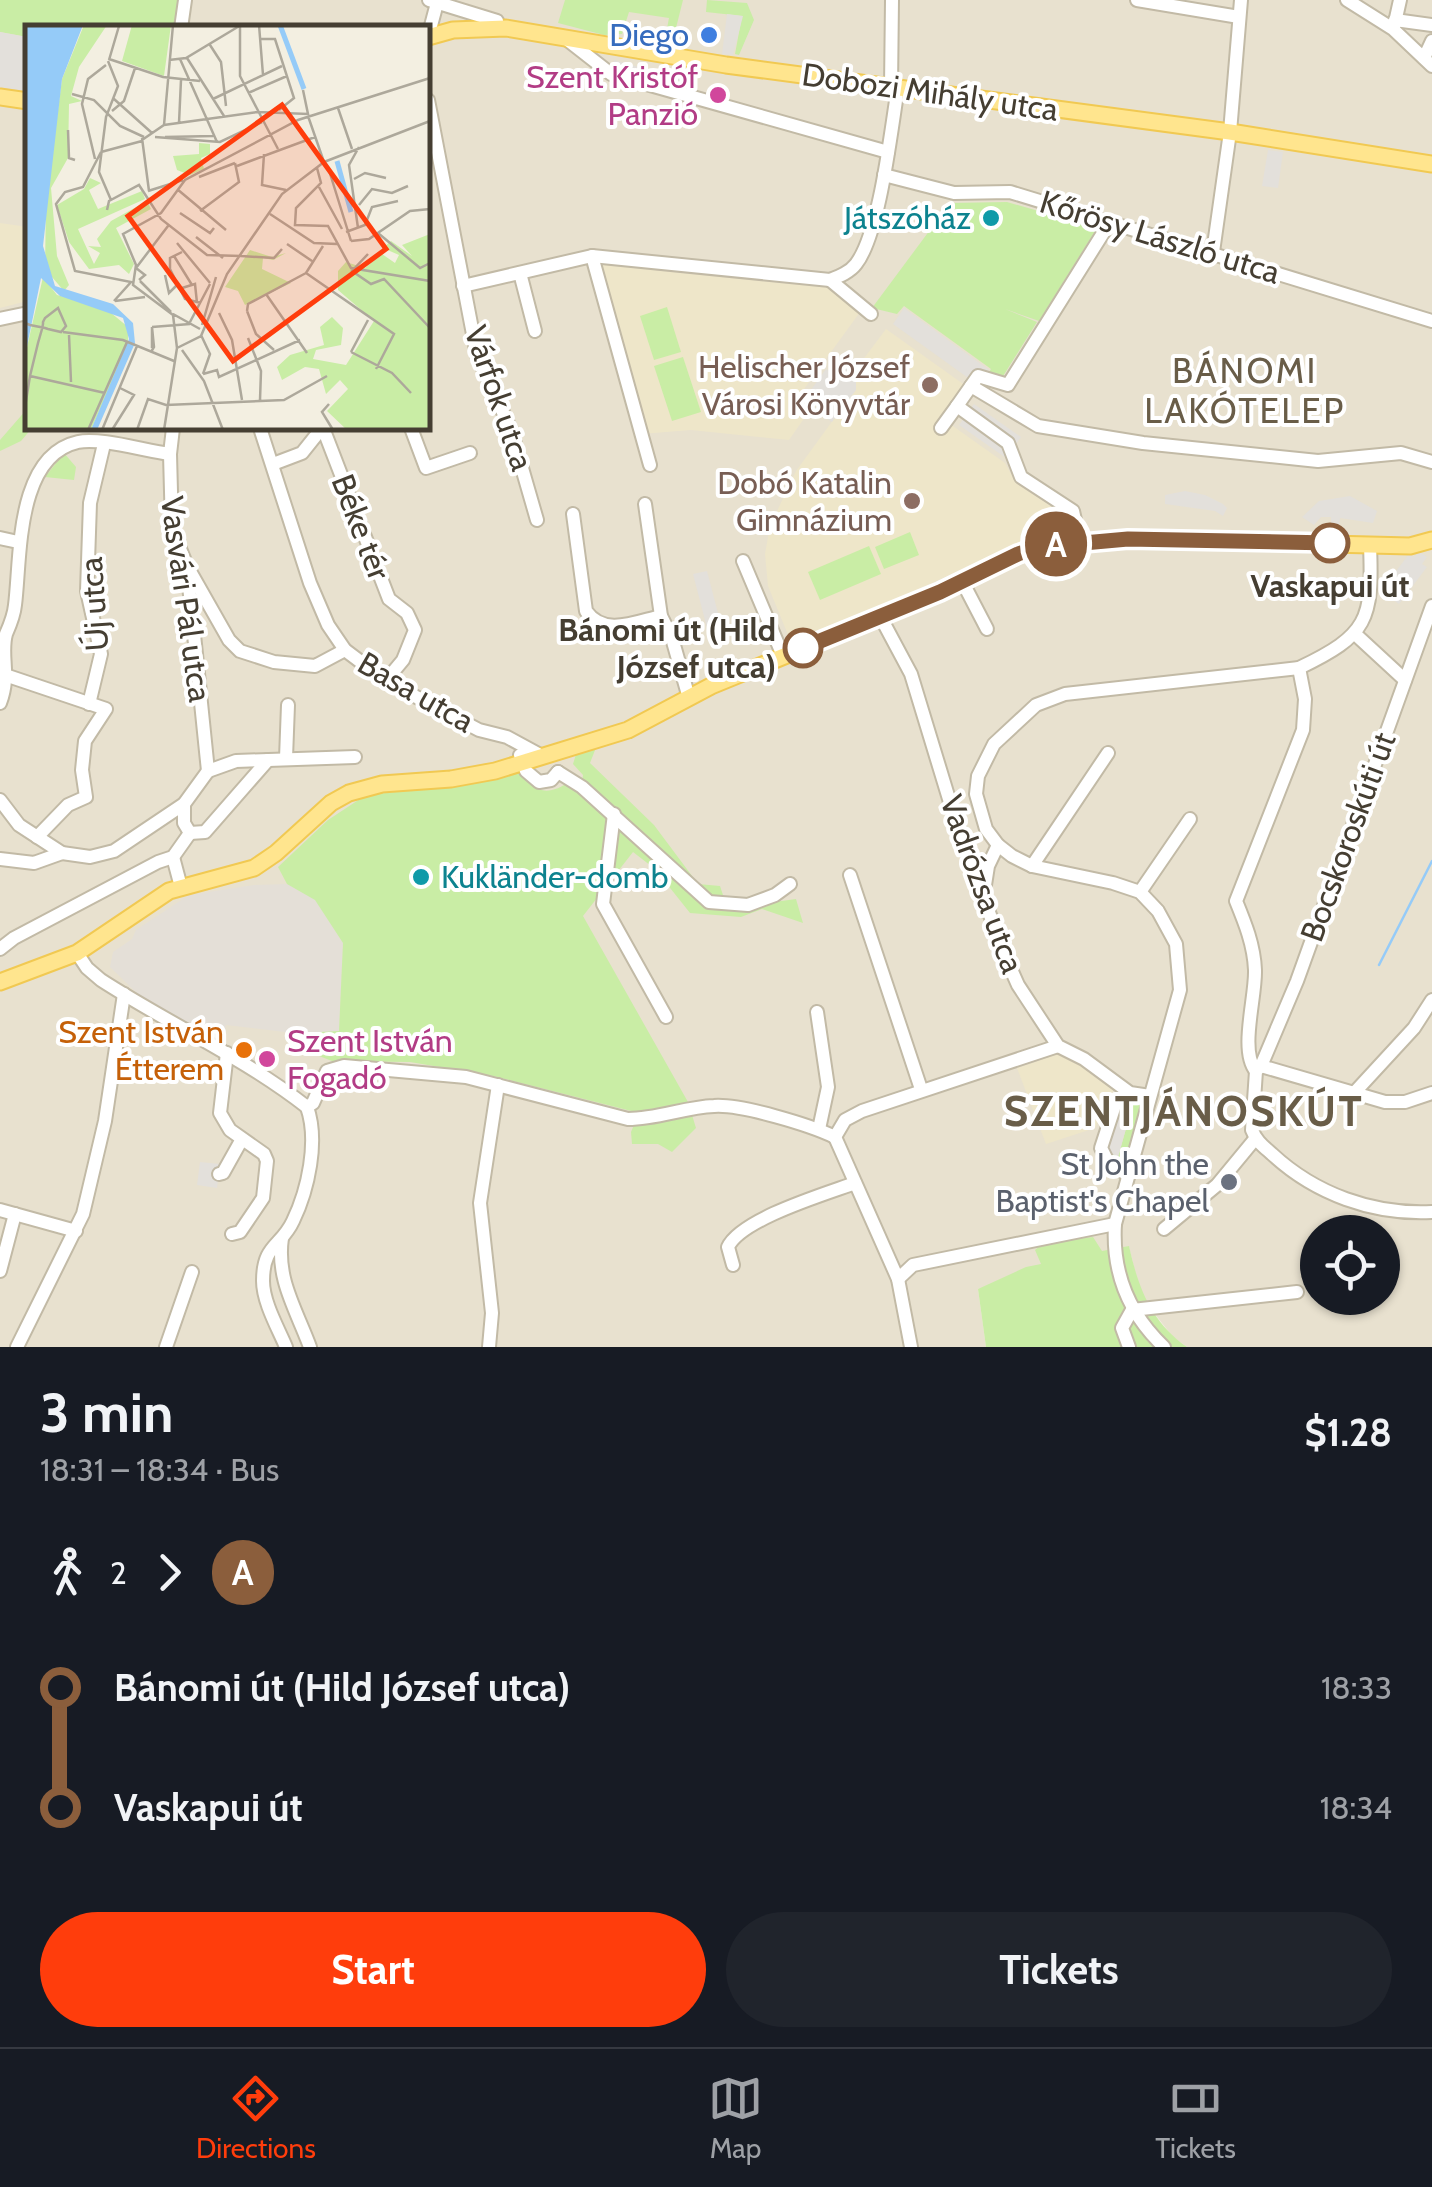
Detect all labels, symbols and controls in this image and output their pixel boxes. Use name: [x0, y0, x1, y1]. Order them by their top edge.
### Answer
place label: Diego: [609, 15, 689, 54]
marker: Diego: [698, 24, 720, 46]
inset map: [25, 25, 430, 430]
street label: Dobozi Mihály utca: [800, 54, 1061, 129]
place label: Szent Kristóf Panzió: [526, 57, 698, 133]
marker: Szent Kristóf Panzió: [707, 84, 729, 106]
street label: Kőrösy László utca: [1035, 181, 1285, 292]
place label: Játszóház: [843, 198, 971, 237]
marker: Játszóház: [980, 207, 1002, 229]
street label: Várfok utca: [457, 320, 543, 476]
place label: Helischer József Városi Könyvtár: [698, 347, 911, 423]
district label: BÁNOMI LAKÓTELEP: [1144, 349, 1346, 432]
marker: Helischer József Városi Könyvtár: [919, 374, 941, 396]
place label: Dobó Katalin Gimnázium: [717, 463, 892, 539]
street label: Béke tér: [324, 469, 400, 586]
marker: Dobó Katalin Gimnázium: [901, 490, 923, 512]
street label: Vasvári Pál utca: [153, 494, 220, 705]
line badge: A: [1024, 512, 1088, 576]
text: A: [1045, 523, 1067, 566]
marker: Vaskapui út: [1311, 524, 1349, 562]
street label: Új utca: [71, 555, 116, 652]
place label: Vaskapui út: [1251, 566, 1409, 605]
place label: Bánomi út (Hild József utca): [558, 610, 776, 686]
marker: Bánomi út (Hild József utca): [784, 629, 822, 667]
street label: Basa utca: [351, 643, 482, 741]
street label: Bocskoroskúti út: [1292, 727, 1403, 947]
street label: Vadrózsa utca: [932, 790, 1033, 979]
place label: Kukländer-domb: [441, 857, 669, 896]
marker: Kukländer-domb: [410, 866, 432, 888]
place label: Szent István Étterem: [58, 1012, 224, 1088]
place label: Szent István Fogadó: [287, 1021, 453, 1097]
marker: Szent István Étterem: [233, 1039, 255, 1061]
marker: Szent István Fogadó: [256, 1048, 278, 1070]
district label: SZENTJÁNOSKÚT: [1004, 1085, 1364, 1137]
place label: St John the Baptist's Chapel: [996, 1144, 1209, 1220]
marker: St John the Baptist's Chapel: [1218, 1171, 1240, 1193]
map controls: [1300, 1215, 1400, 1315]
button: locate: [1300, 1215, 1400, 1315]
text: 3 min: [40, 1379, 173, 1446]
text: $1.28: [1304, 1409, 1392, 1456]
text: 18:31 – 18:34 · Bus: [40, 1450, 279, 1489]
icon: walk: [40, 1545, 95, 1600]
icon: forward: [142, 1545, 197, 1600]
text: A: [232, 1551, 254, 1594]
text: 2: [110, 1553, 127, 1592]
text: Bánomi út (Hild József utca): [114, 1664, 570, 1711]
text: 18:33: [1321, 1668, 1392, 1707]
text: Vaskapui út: [114, 1784, 303, 1831]
text: 18:34: [1320, 1788, 1392, 1827]
button: Start: [40, 1912, 706, 2027]
button: Tickets: [726, 1912, 1392, 2027]
tab: Directions: [196, 2071, 316, 2165]
tab: Map: [708, 2071, 763, 2165]
tab: Tickets: [1155, 2071, 1236, 2165]

